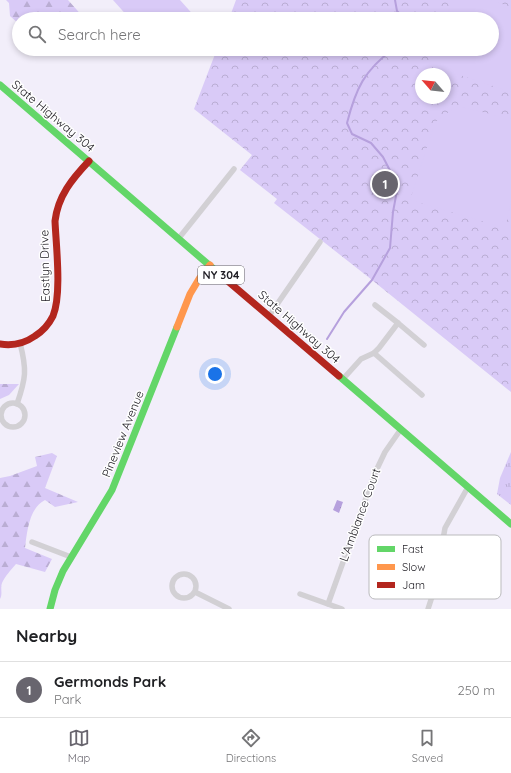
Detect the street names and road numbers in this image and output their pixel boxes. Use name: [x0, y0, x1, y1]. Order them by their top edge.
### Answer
street label: State Highway 304: [9, 76, 98, 155]
street label: Eastlyn Drive: [36, 230, 53, 302]
road number: NY 304: [198, 266, 244, 284]
street label: State Highway 304: [255, 287, 343, 366]
street label: Pineview Avenue: [98, 388, 147, 479]
street label: L'Ambiance Court: [336, 466, 383, 564]

